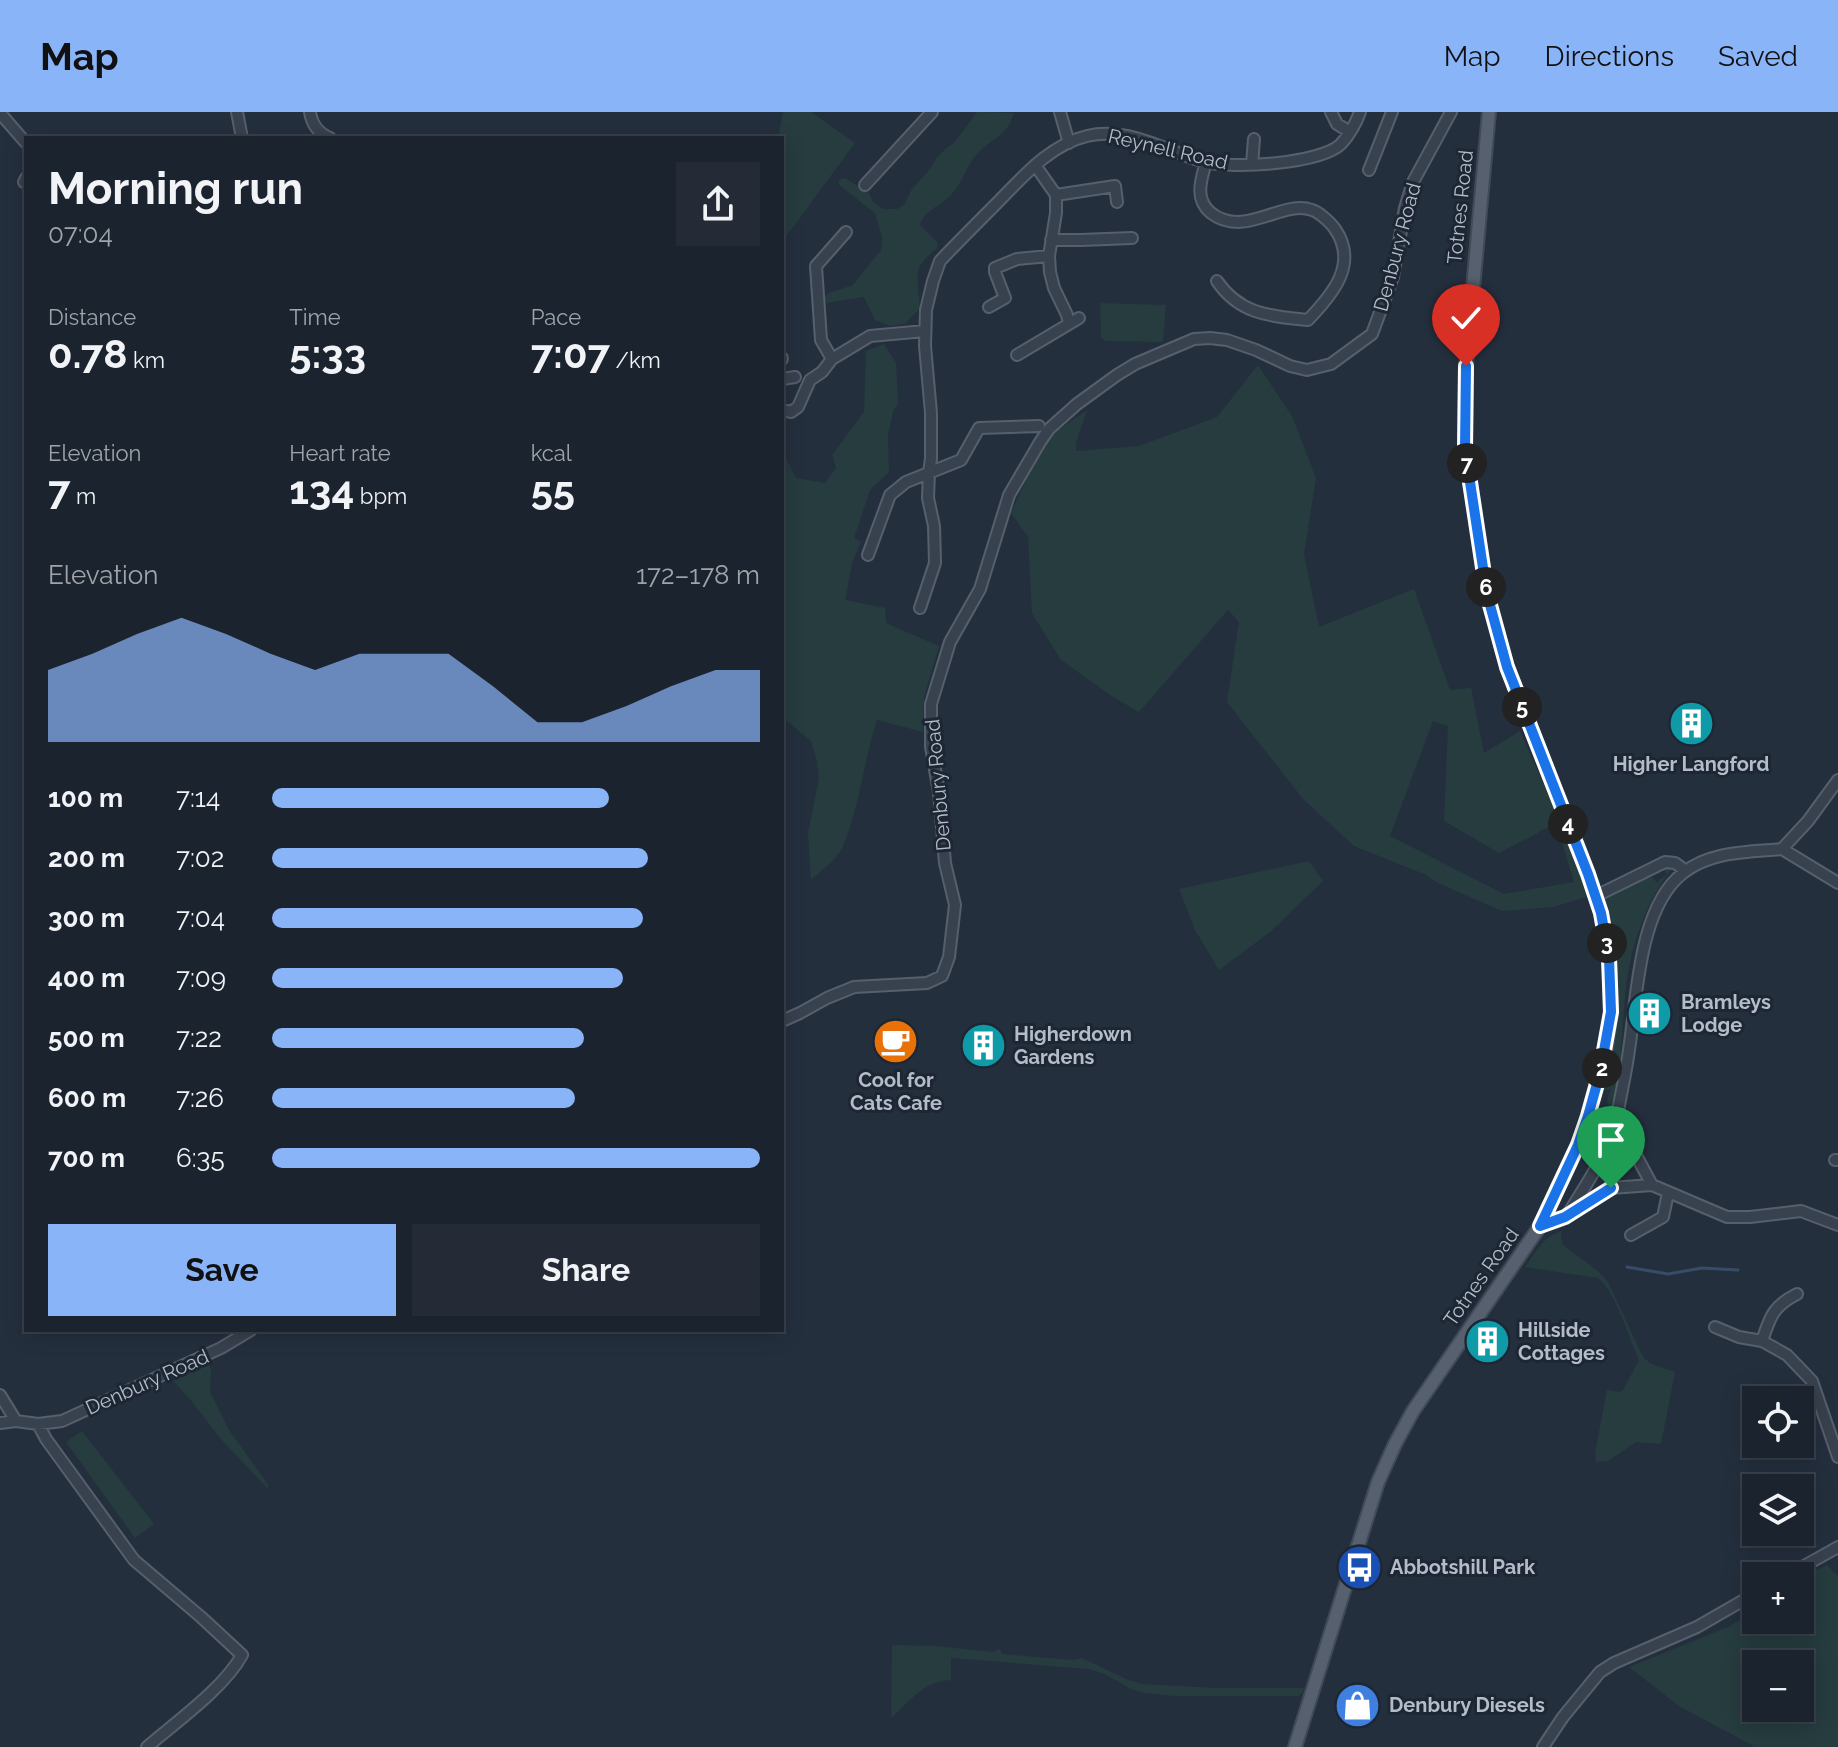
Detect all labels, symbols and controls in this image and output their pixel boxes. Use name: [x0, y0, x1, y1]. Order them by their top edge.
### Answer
text: Map: [40, 34, 119, 79]
text: Map: [1444, 40, 1501, 73]
text: Directions: [1545, 40, 1674, 73]
text: Saved: [1718, 40, 1798, 73]
street label: Reynell Road: [1106, 124, 1230, 174]
street label: Totnes Road: [1442, 149, 1478, 265]
button: share: [676, 162, 760, 246]
text: Morning run: [48, 163, 303, 214]
street label: Denbury Road: [1368, 180, 1426, 314]
text: 07:04: [48, 219, 113, 249]
pin: [1432, 284, 1500, 366]
icon: check: [1444, 296, 1488, 340]
text: Distance: [48, 304, 136, 330]
text: Time: [289, 304, 341, 330]
text: Pace: [531, 304, 581, 330]
text: 0.78: [48, 330, 127, 377]
text: 5:33: [289, 330, 366, 377]
text: 7:07: [531, 330, 610, 377]
text: km: [127, 347, 165, 373]
text: /km: [610, 347, 661, 373]
text: Elevation: [48, 440, 141, 466]
text: Heart rate: [289, 440, 391, 466]
text: kcal: [531, 440, 572, 466]
pin: 7: [1447, 443, 1487, 483]
text: 7: [1461, 450, 1473, 476]
text: 7: [48, 466, 70, 513]
text: 134: [289, 466, 354, 513]
text: 55: [531, 466, 575, 513]
text: m: [70, 483, 96, 509]
text: bpm: [354, 483, 407, 509]
text: Elevation: [48, 560, 158, 590]
text: 172–178 m: [636, 560, 760, 590]
pin: 6: [1466, 567, 1506, 607]
text: 6: [1479, 574, 1493, 600]
pin: 5: [1502, 687, 1542, 727]
text: 5: [1516, 694, 1528, 720]
building icon: Higher Langford: [1667, 700, 1715, 748]
street label: Denbury Road: [920, 718, 956, 852]
place label: Higher Langford: [1613, 752, 1769, 776]
text: 100 m: [48, 783, 123, 813]
text: 7:14: [176, 783, 220, 813]
pin: 4: [1548, 804, 1588, 844]
text: 4: [1562, 811, 1574, 837]
text: 200 m: [48, 843, 125, 873]
text: 7:02: [176, 843, 224, 873]
text: 300 m: [48, 903, 125, 933]
text: 7:04: [176, 903, 225, 933]
pin: 3: [1587, 923, 1627, 963]
text: 3: [1601, 930, 1613, 956]
text: 400 m: [48, 963, 125, 993]
text: 7:09: [176, 963, 226, 993]
building icon: Bramleys Lodge: [1626, 990, 1674, 1038]
place label: Bramleys Lodge: [1681, 990, 1771, 1037]
cafe icon: Cool for Cats Cafe: [872, 1017, 920, 1065]
building icon: Higherdown Gardens: [959, 1022, 1007, 1070]
place label: Higherdown Gardens: [1014, 1022, 1132, 1069]
text: 500 m: [48, 1023, 125, 1053]
text: 7:22: [176, 1023, 222, 1053]
pin: 2: [1582, 1048, 1622, 1088]
text: 2: [1596, 1055, 1608, 1081]
place label: Cool for Cats Cafe: [850, 1068, 942, 1115]
text: 600 m: [48, 1083, 126, 1113]
text: 7:26: [176, 1083, 224, 1113]
pin: [1577, 1106, 1645, 1188]
icon: arrive: [1589, 1118, 1633, 1162]
text: 700 m: [48, 1143, 125, 1173]
text: 6:35: [176, 1143, 225, 1173]
street label: Totnes Road: [1438, 1223, 1524, 1331]
button: Save: [48, 1224, 396, 1316]
button: Share: [412, 1224, 760, 1316]
building icon: Hillside Cottages: [1463, 1318, 1511, 1366]
place label: Hillside Cottages: [1518, 1318, 1605, 1365]
street label: Denbury Road: [82, 1344, 212, 1420]
map controls: [1742, 1386, 1814, 1722]
button: locate: [1742, 1386, 1814, 1458]
button: layers: [1742, 1474, 1814, 1546]
bus stop icon: Abbotshill Park: [1335, 1543, 1383, 1591]
place label: Abbotshill Park: [1390, 1555, 1536, 1579]
button: +: [1742, 1562, 1814, 1634]
button: −: [1742, 1650, 1814, 1722]
shop icon: Denbury Diesels: [1334, 1681, 1382, 1729]
place label: Denbury Diesels: [1389, 1693, 1545, 1717]

